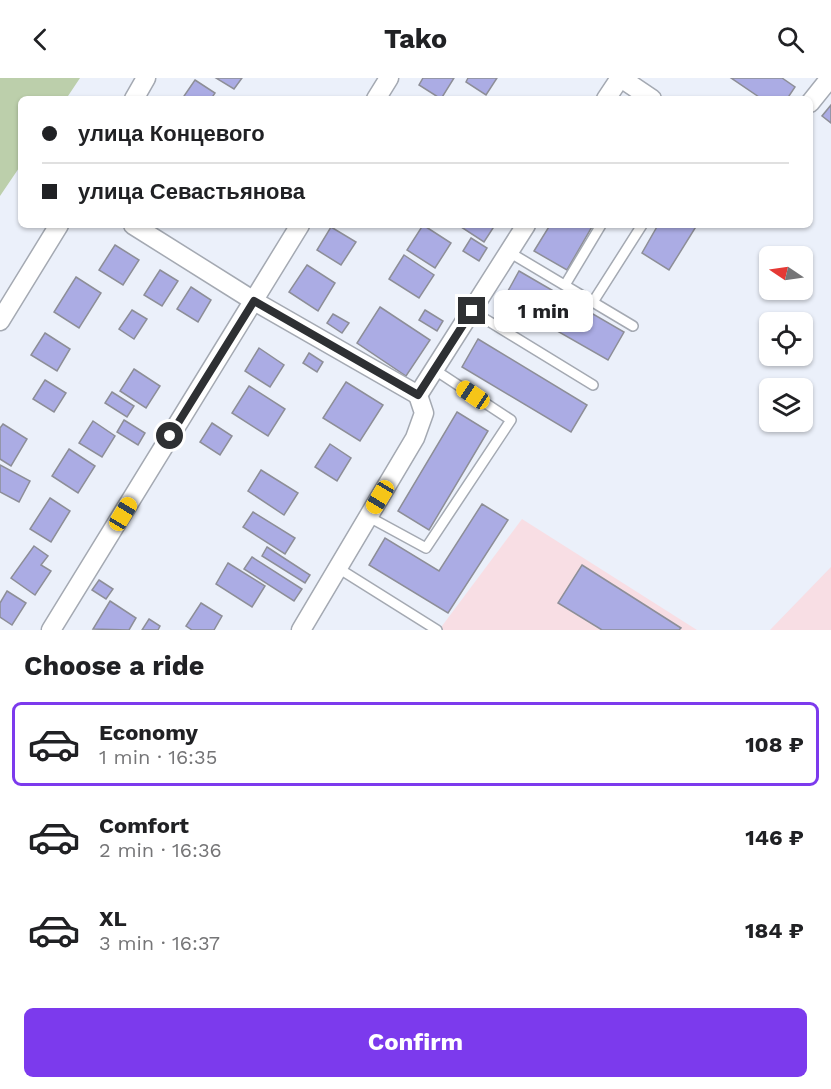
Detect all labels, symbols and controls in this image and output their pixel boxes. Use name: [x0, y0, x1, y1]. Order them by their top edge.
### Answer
icon: back: [24, 23, 57, 56]
text: Tako: [384, 23, 447, 55]
icon: search: [774, 23, 807, 56]
text: улица Концевого: [78, 121, 265, 146]
text: улица Севастьянова: [78, 179, 305, 204]
north arrow: [759, 246, 813, 300]
map controls: [759, 246, 813, 432]
callout: 1 min: [493, 290, 592, 332]
route end: [458, 297, 485, 324]
text: 1 min: [518, 299, 569, 323]
button: locate: [759, 312, 813, 366]
car: [453, 377, 493, 413]
button: layers: [759, 378, 813, 432]
route start: [156, 422, 183, 449]
car: [363, 477, 397, 517]
car: [106, 494, 140, 534]
text: Choose a ride: [24, 650, 204, 682]
icon: car: [27, 717, 81, 771]
text: Economy: [99, 720, 198, 745]
text: 108 ₽: [745, 732, 804, 757]
text: 1 min · 16:35: [99, 745, 217, 769]
icon: car: [27, 810, 81, 864]
text: Comfort: [99, 813, 189, 838]
text: 146 ₽: [745, 825, 804, 850]
text: 2 min · 16:36: [99, 838, 222, 862]
icon: car: [27, 903, 81, 957]
text: XL: [99, 906, 127, 931]
text: 184 ₽: [745, 918, 804, 943]
text: 3 min · 16:37: [99, 931, 220, 955]
button: Confirm: [24, 1008, 807, 1077]

